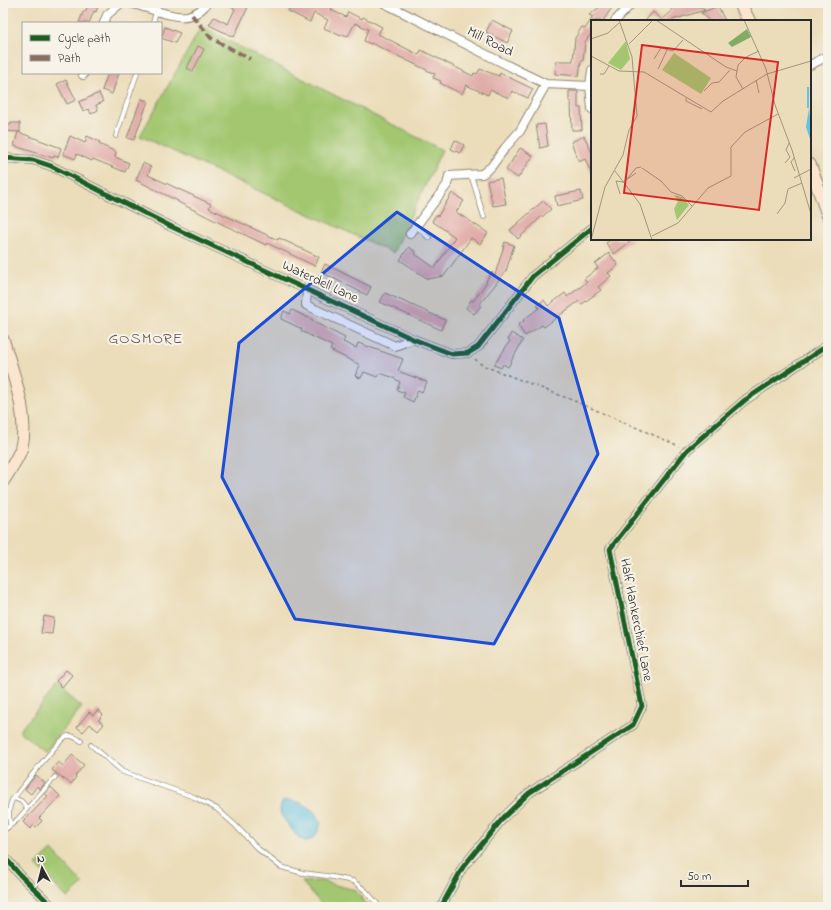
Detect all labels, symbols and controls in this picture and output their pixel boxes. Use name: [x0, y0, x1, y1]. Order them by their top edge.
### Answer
inset map: [591, 20, 811, 240]
street label: Mill Road: [463, 21, 517, 63]
legend: [22, 22, 162, 74]
text: Cycle path: [58, 30, 110, 49]
text: Path: [58, 50, 81, 68]
street label: Waterdell Lane: [278, 255, 362, 309]
district label: GOSMORE: [108, 327, 184, 351]
street label: Half Hankerchief Lane: [614, 557, 658, 684]
north arrow: [22, 848, 62, 888]
text: N: [36, 851, 46, 867]
scale bar: [681, 862, 748, 888]
text: 50 m: [687, 868, 711, 886]

